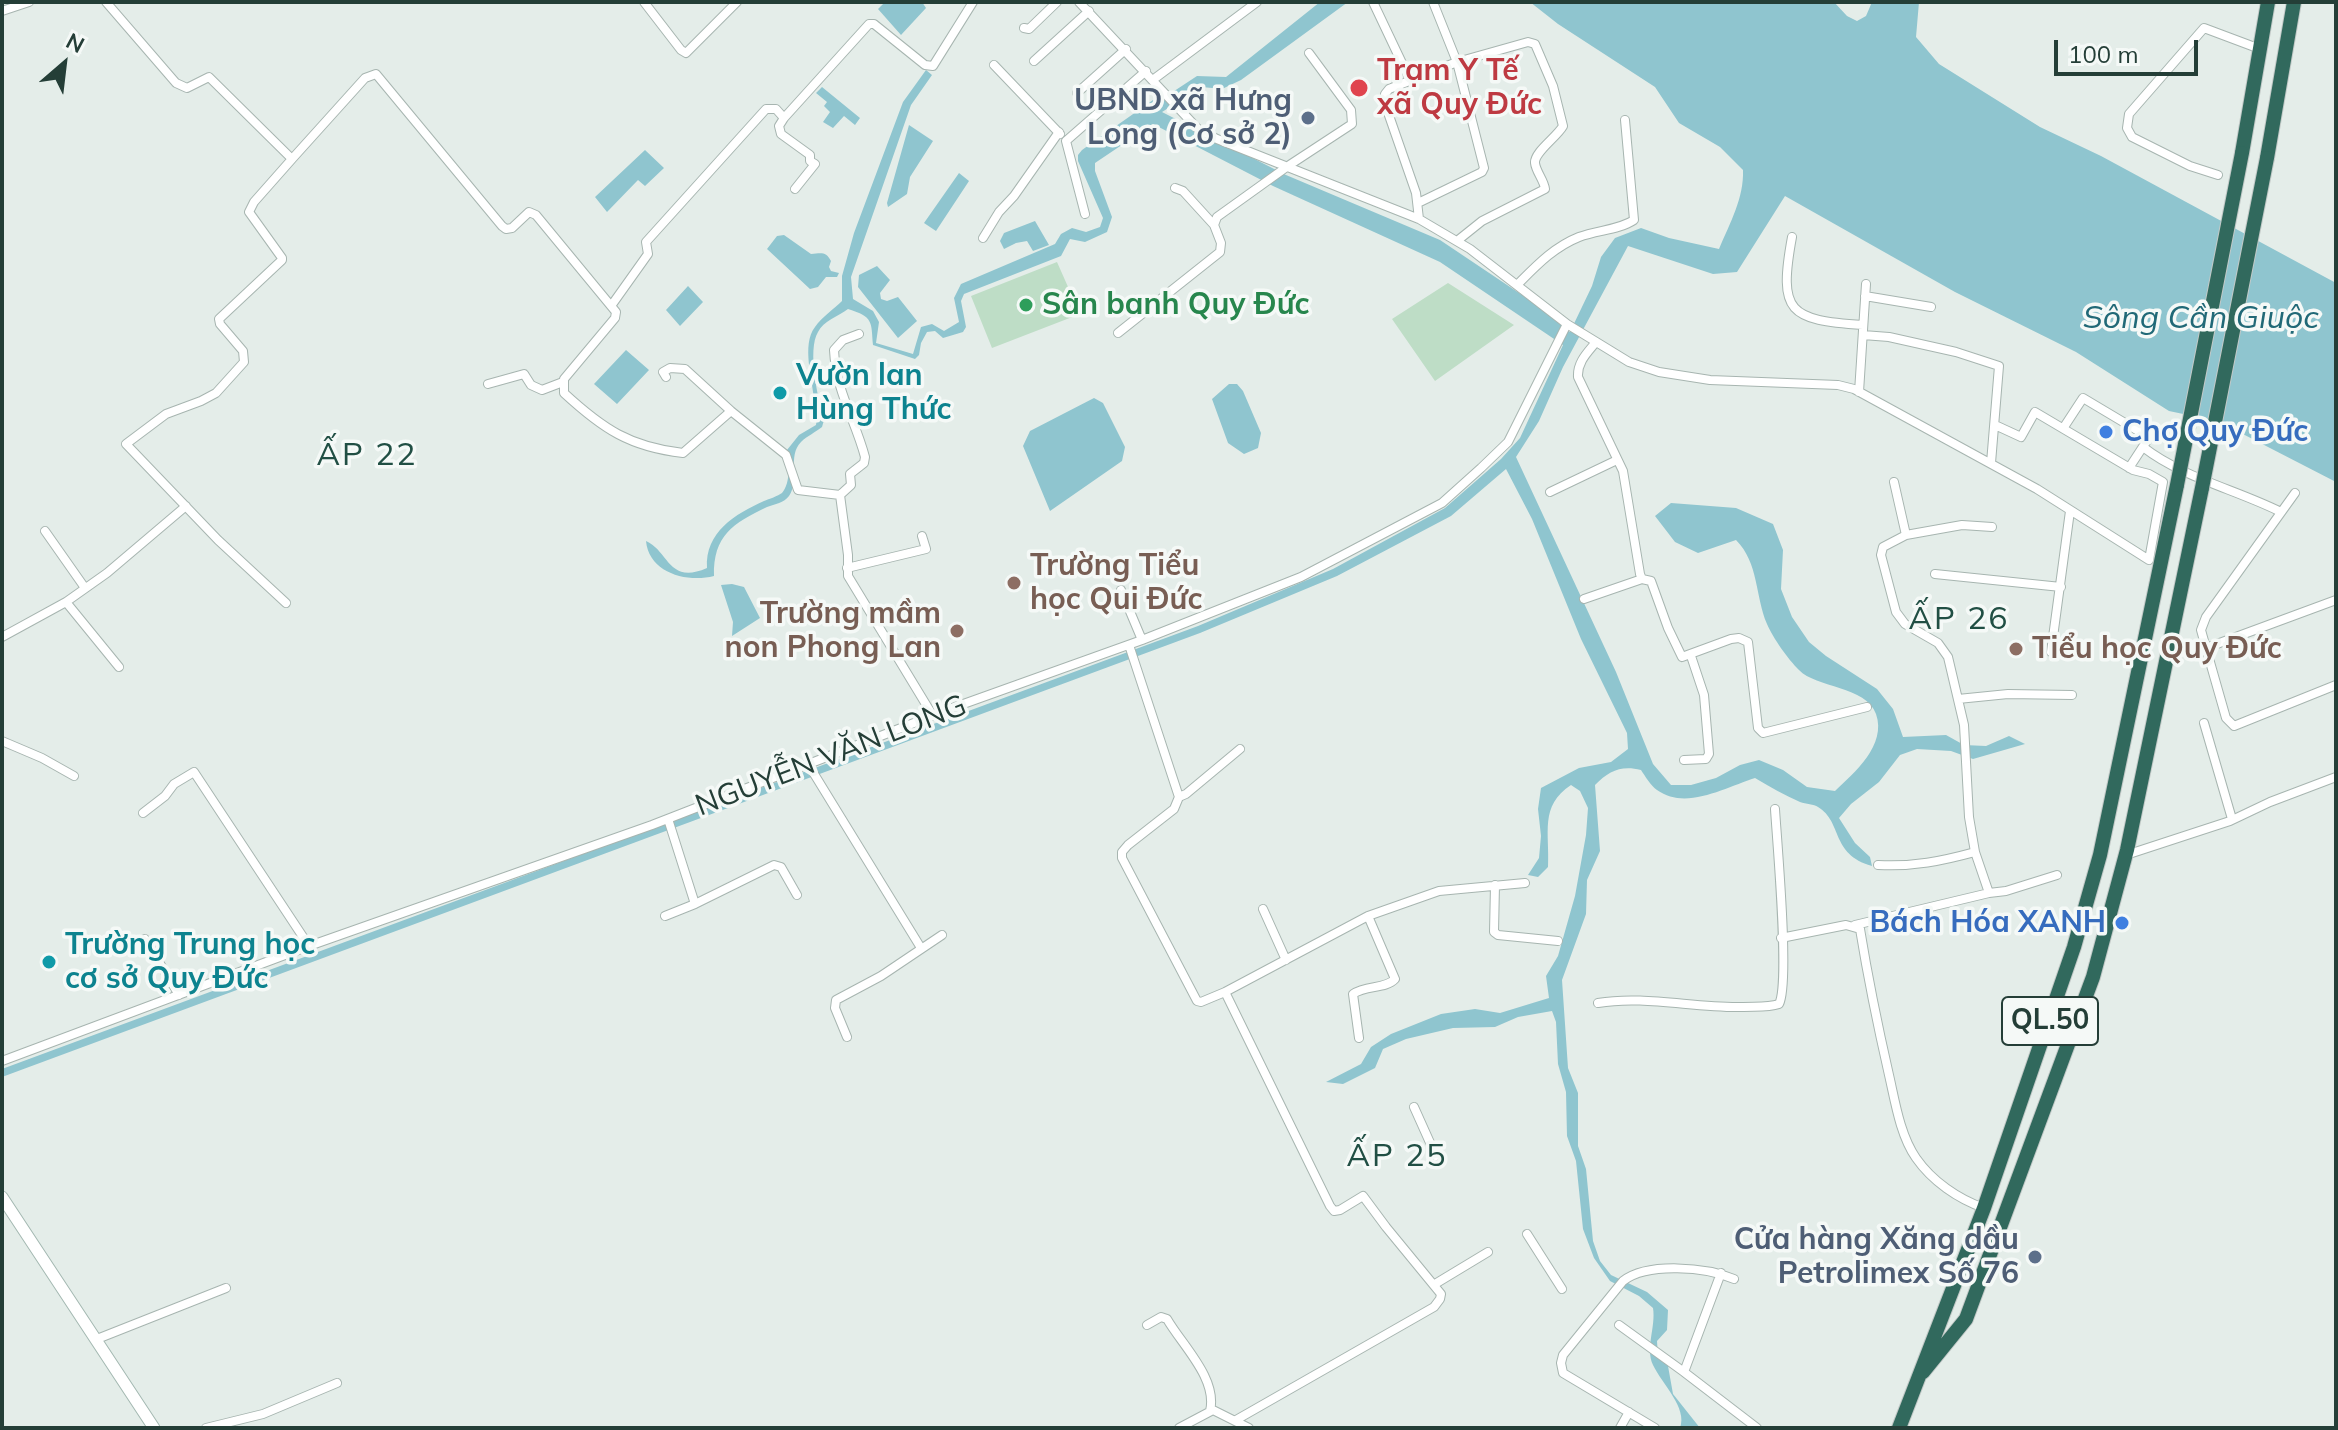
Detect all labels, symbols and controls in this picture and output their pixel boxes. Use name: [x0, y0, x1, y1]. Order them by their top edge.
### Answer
north arrow: [24, 24, 104, 104]
scale bar: [2058, 24, 2202, 74]
text: N: [61, 27, 89, 59]
text: 100 m: [2068, 39, 2139, 69]
place label: Trạm Y Tế xã Quy Đức: [1377, 53, 1542, 124]
marker: Trạm Y Tế xã Quy Đức: [1348, 77, 1370, 99]
place label: UBND xã Hưng Long (Cơ sở 2): [1074, 83, 1292, 154]
marker: UBND xã Hưng Long (Cơ sở 2): [1299, 109, 1317, 127]
place label: Sân banh Quy Đức: [1042, 287, 1310, 323]
marker: Sân banh Quy Đức: [1017, 296, 1035, 314]
water label: Sông Cần Giuộc: [2083, 299, 2319, 337]
place label: Vườn lan Hùng Thức: [796, 358, 952, 428]
marker: Vườn lan Hùng Thức: [771, 384, 789, 402]
place label: Chợ Quy Đức: [2122, 414, 2308, 450]
marker: Chợ Quy Đức: [2097, 423, 2115, 441]
district label: ẤP 22: [316, 436, 418, 474]
place label: Trường Tiểu học Qui Đức: [1030, 548, 1203, 618]
marker: Trường Tiểu học Qui Đức: [1005, 574, 1023, 592]
place label: Trường mầm non Phong Lan: [725, 596, 941, 666]
district label: ẤP 26: [1908, 600, 2010, 638]
marker: Trường mầm non Phong Lan: [948, 622, 966, 640]
place label: Tiểu học Quy Đức: [2032, 631, 2282, 667]
marker: Tiểu học Quy Đức: [2007, 640, 2025, 658]
street label: NGUYỄN VĂN LONG: [691, 688, 971, 824]
place label: Bách Hóa XANH: [1869, 905, 2106, 941]
marker: Bách Hóa XANH: [2113, 914, 2131, 932]
place label: Trường Trung học cơ sở Quy Đức: [65, 927, 315, 998]
marker: Trường Trung học cơ sở Quy Đức: [40, 953, 58, 971]
road number: QL.50: [2002, 997, 2098, 1045]
district label: ẤP 25: [1346, 1137, 1448, 1175]
place label: Cửa hàng Xăng dầu Petrolimex Số 76: [1734, 1222, 2019, 1292]
marker: Cửa hàng Xăng dầu Petrolimex Số 76: [2026, 1248, 2044, 1266]

